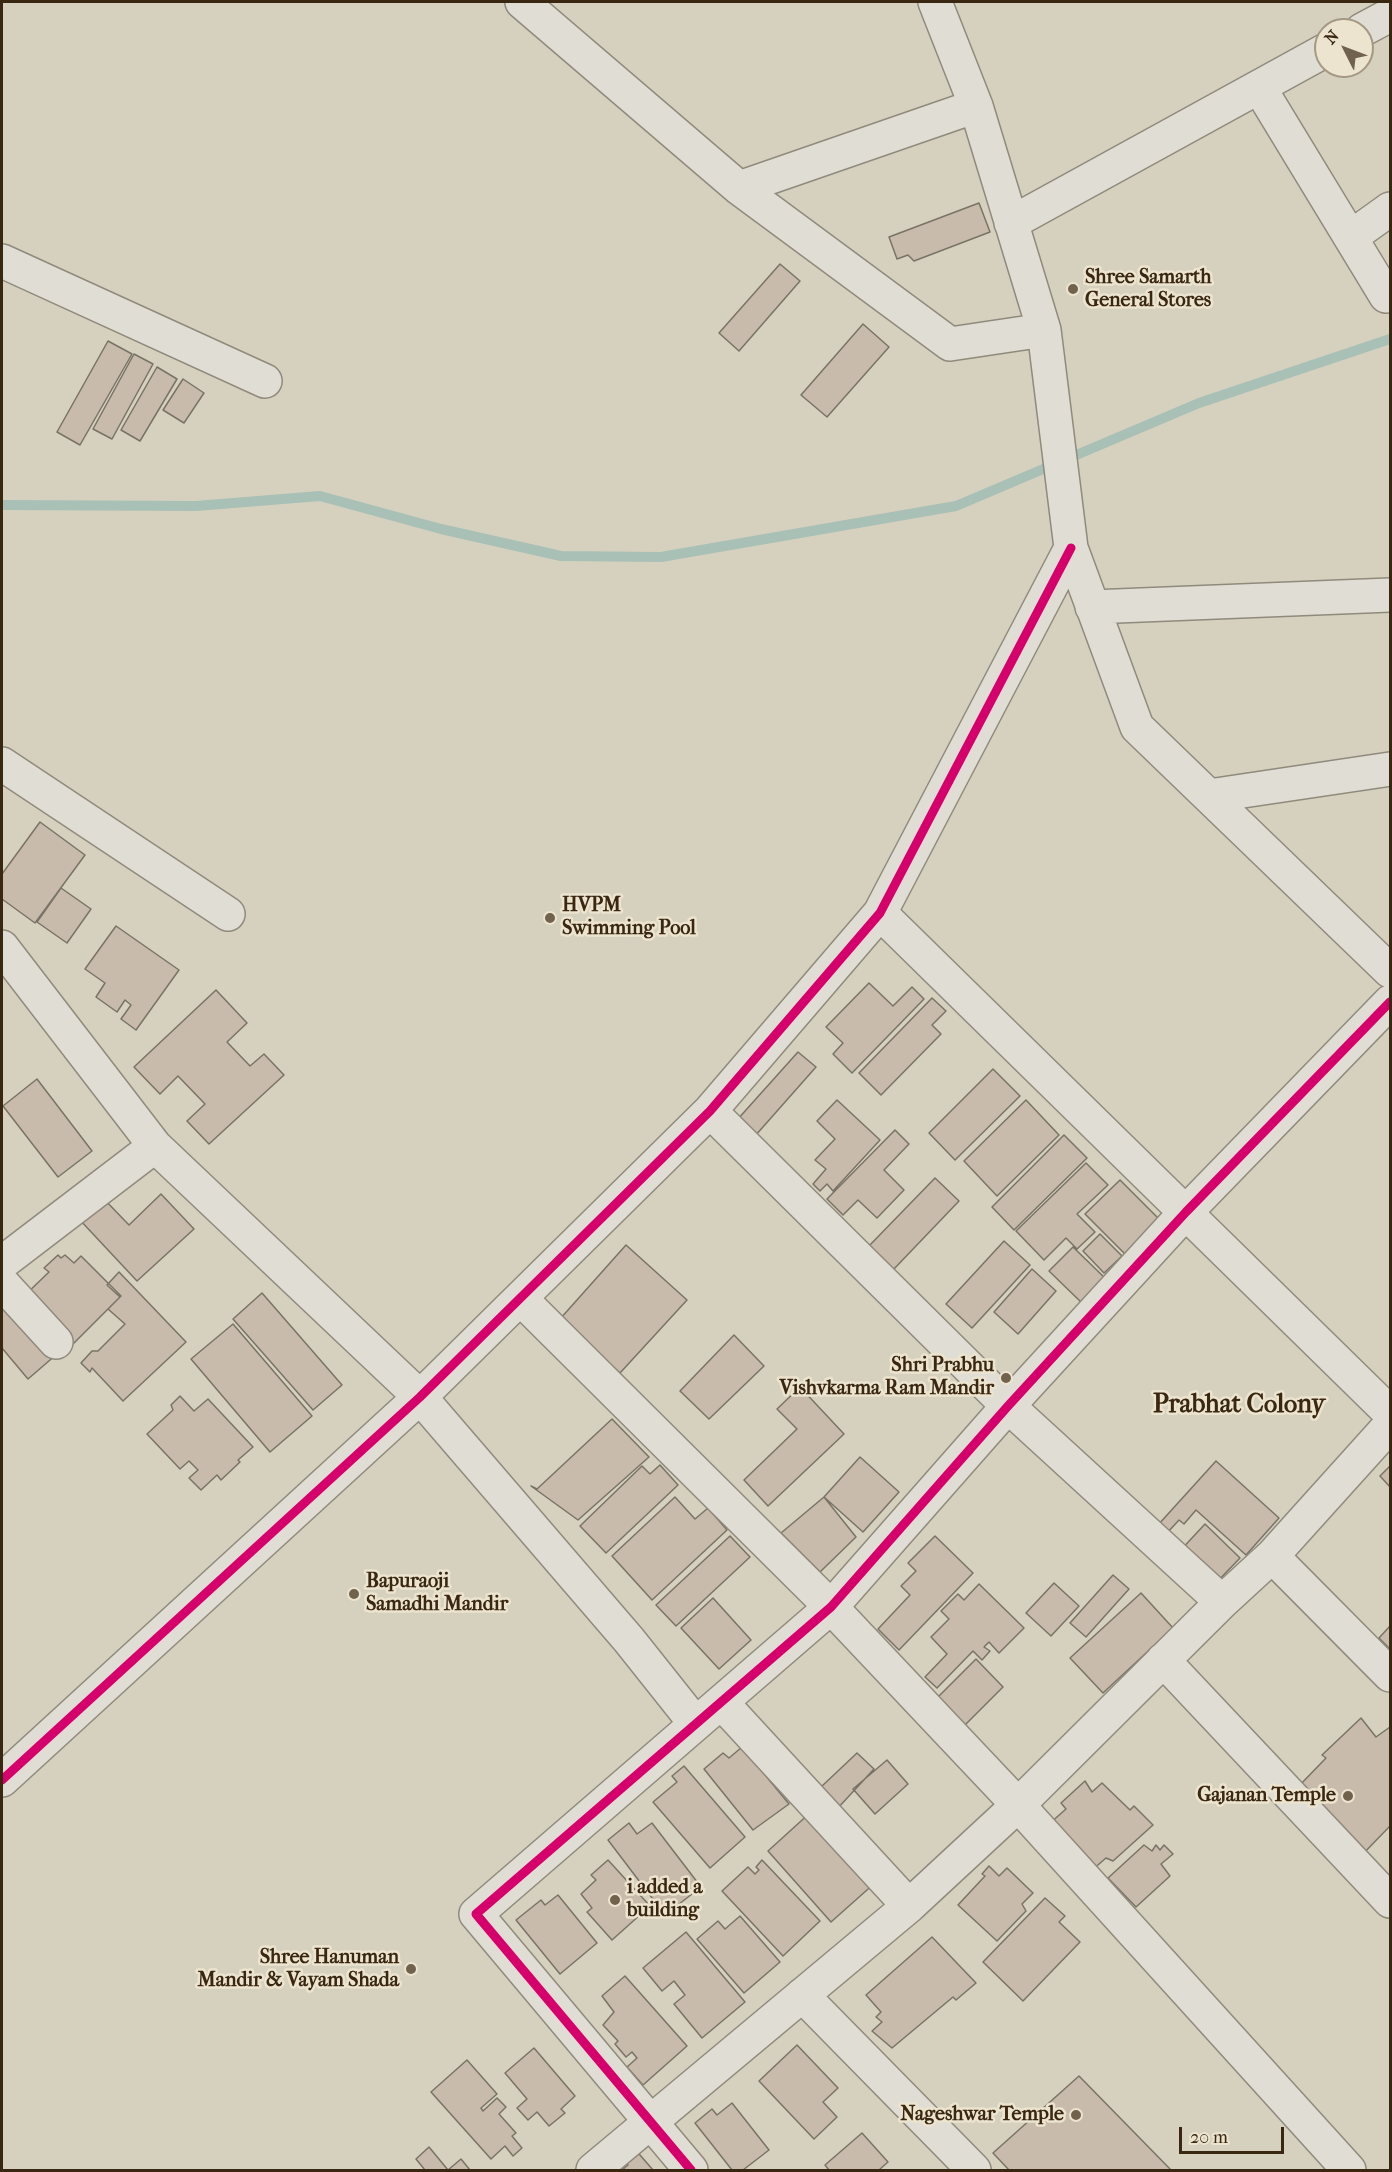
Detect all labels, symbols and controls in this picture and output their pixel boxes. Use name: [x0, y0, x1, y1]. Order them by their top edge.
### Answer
north arrow: [1314, 18, 1374, 78]
text: N: [1321, 26, 1343, 48]
place label: Shree Samarth General Stores: [1085, 266, 1211, 313]
marker: Shree Samarth General Stores: [1066, 282, 1080, 296]
place label: HVPM Swimming Pool: [562, 894, 696, 941]
marker: HVPM Swimming Pool: [543, 911, 557, 925]
place label: Shri Prabhu Vishvkarma Ram Mandir: [780, 1354, 994, 1401]
marker: Shri Prabhu Vishvkarma Ram Mandir: [999, 1371, 1013, 1385]
district label: Prabhat Colony: [1153, 1390, 1325, 1422]
place label: Bapuraoji Samadhi Mandir: [366, 1570, 508, 1617]
marker: Bapuraoji Samadhi Mandir: [347, 1587, 361, 1601]
place label: Gajanan Temple: [1197, 1784, 1336, 1808]
marker: Gajanan Temple: [1341, 1789, 1355, 1803]
place label: i added a building: [627, 1876, 703, 1923]
marker: i added a building: [608, 1893, 622, 1907]
place label: Shree Hanuman Mandir & Vayam Shada: [197, 1946, 399, 1993]
marker: Shree Hanuman Mandir & Vayam Shada: [404, 1962, 418, 1976]
place label: Nageshwar Temple: [900, 2103, 1064, 2127]
marker: Nageshwar Temple: [1069, 2108, 1083, 2122]
scale bar: [1182, 2115, 1287, 2153]
text: 20 m: [1190, 2127, 1228, 2148]

